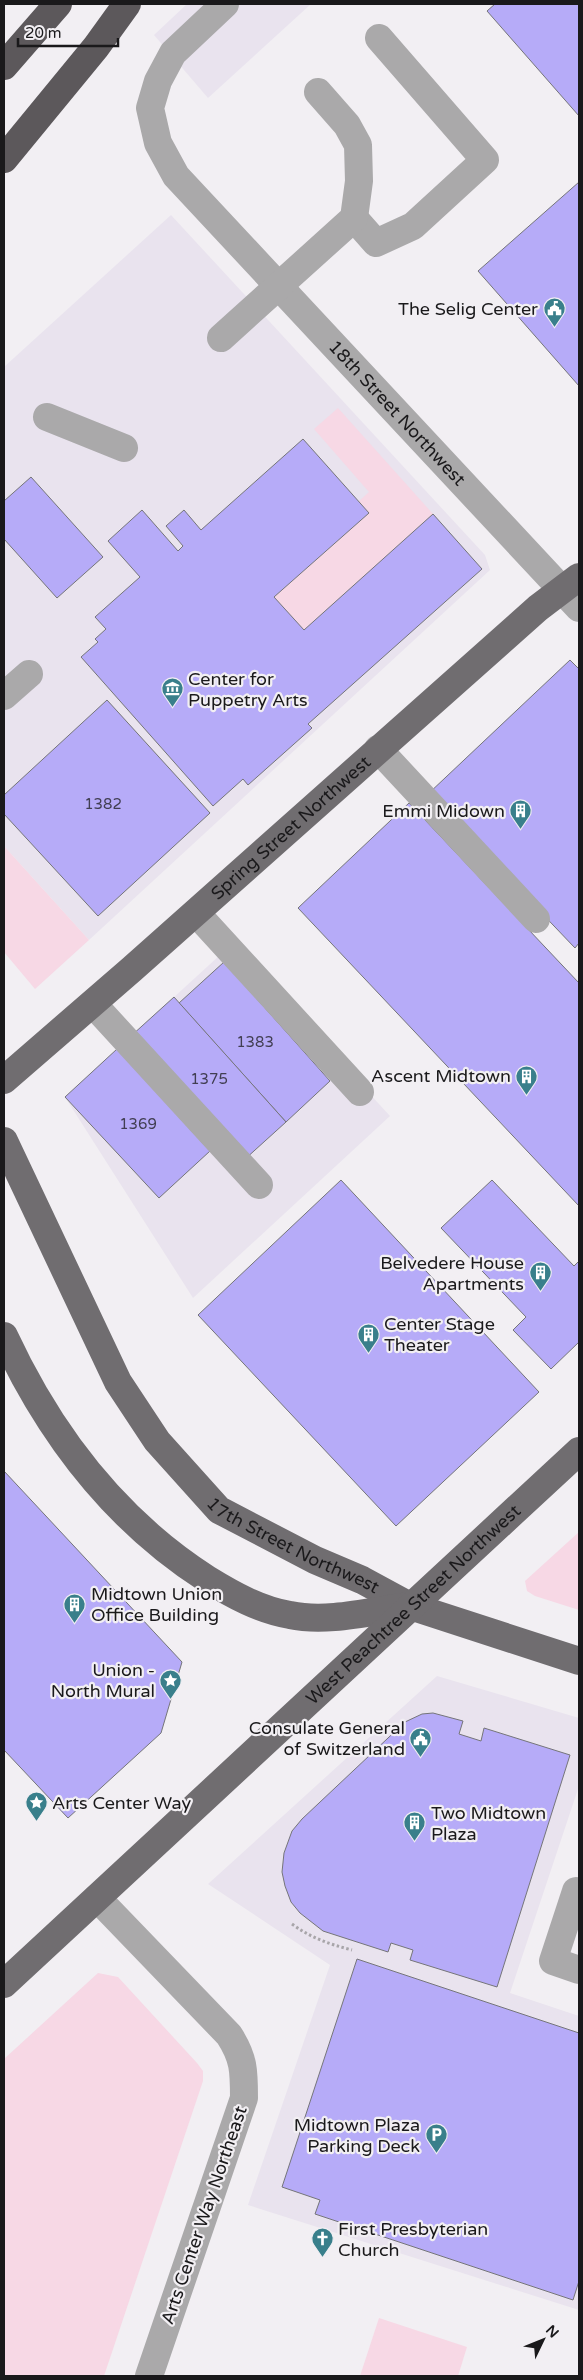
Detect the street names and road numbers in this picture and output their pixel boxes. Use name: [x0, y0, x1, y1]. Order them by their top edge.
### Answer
street label: 18th Street Northwest: [324, 336, 470, 490]
street label: Spring Street Northwest: [206, 751, 375, 905]
street label: 17th Street Northwest: [202, 1493, 383, 1598]
street label: West Peachtree Street Northwest: [301, 1500, 525, 1709]
street label: Arts Center Way Northeast: [156, 2103, 252, 2327]

